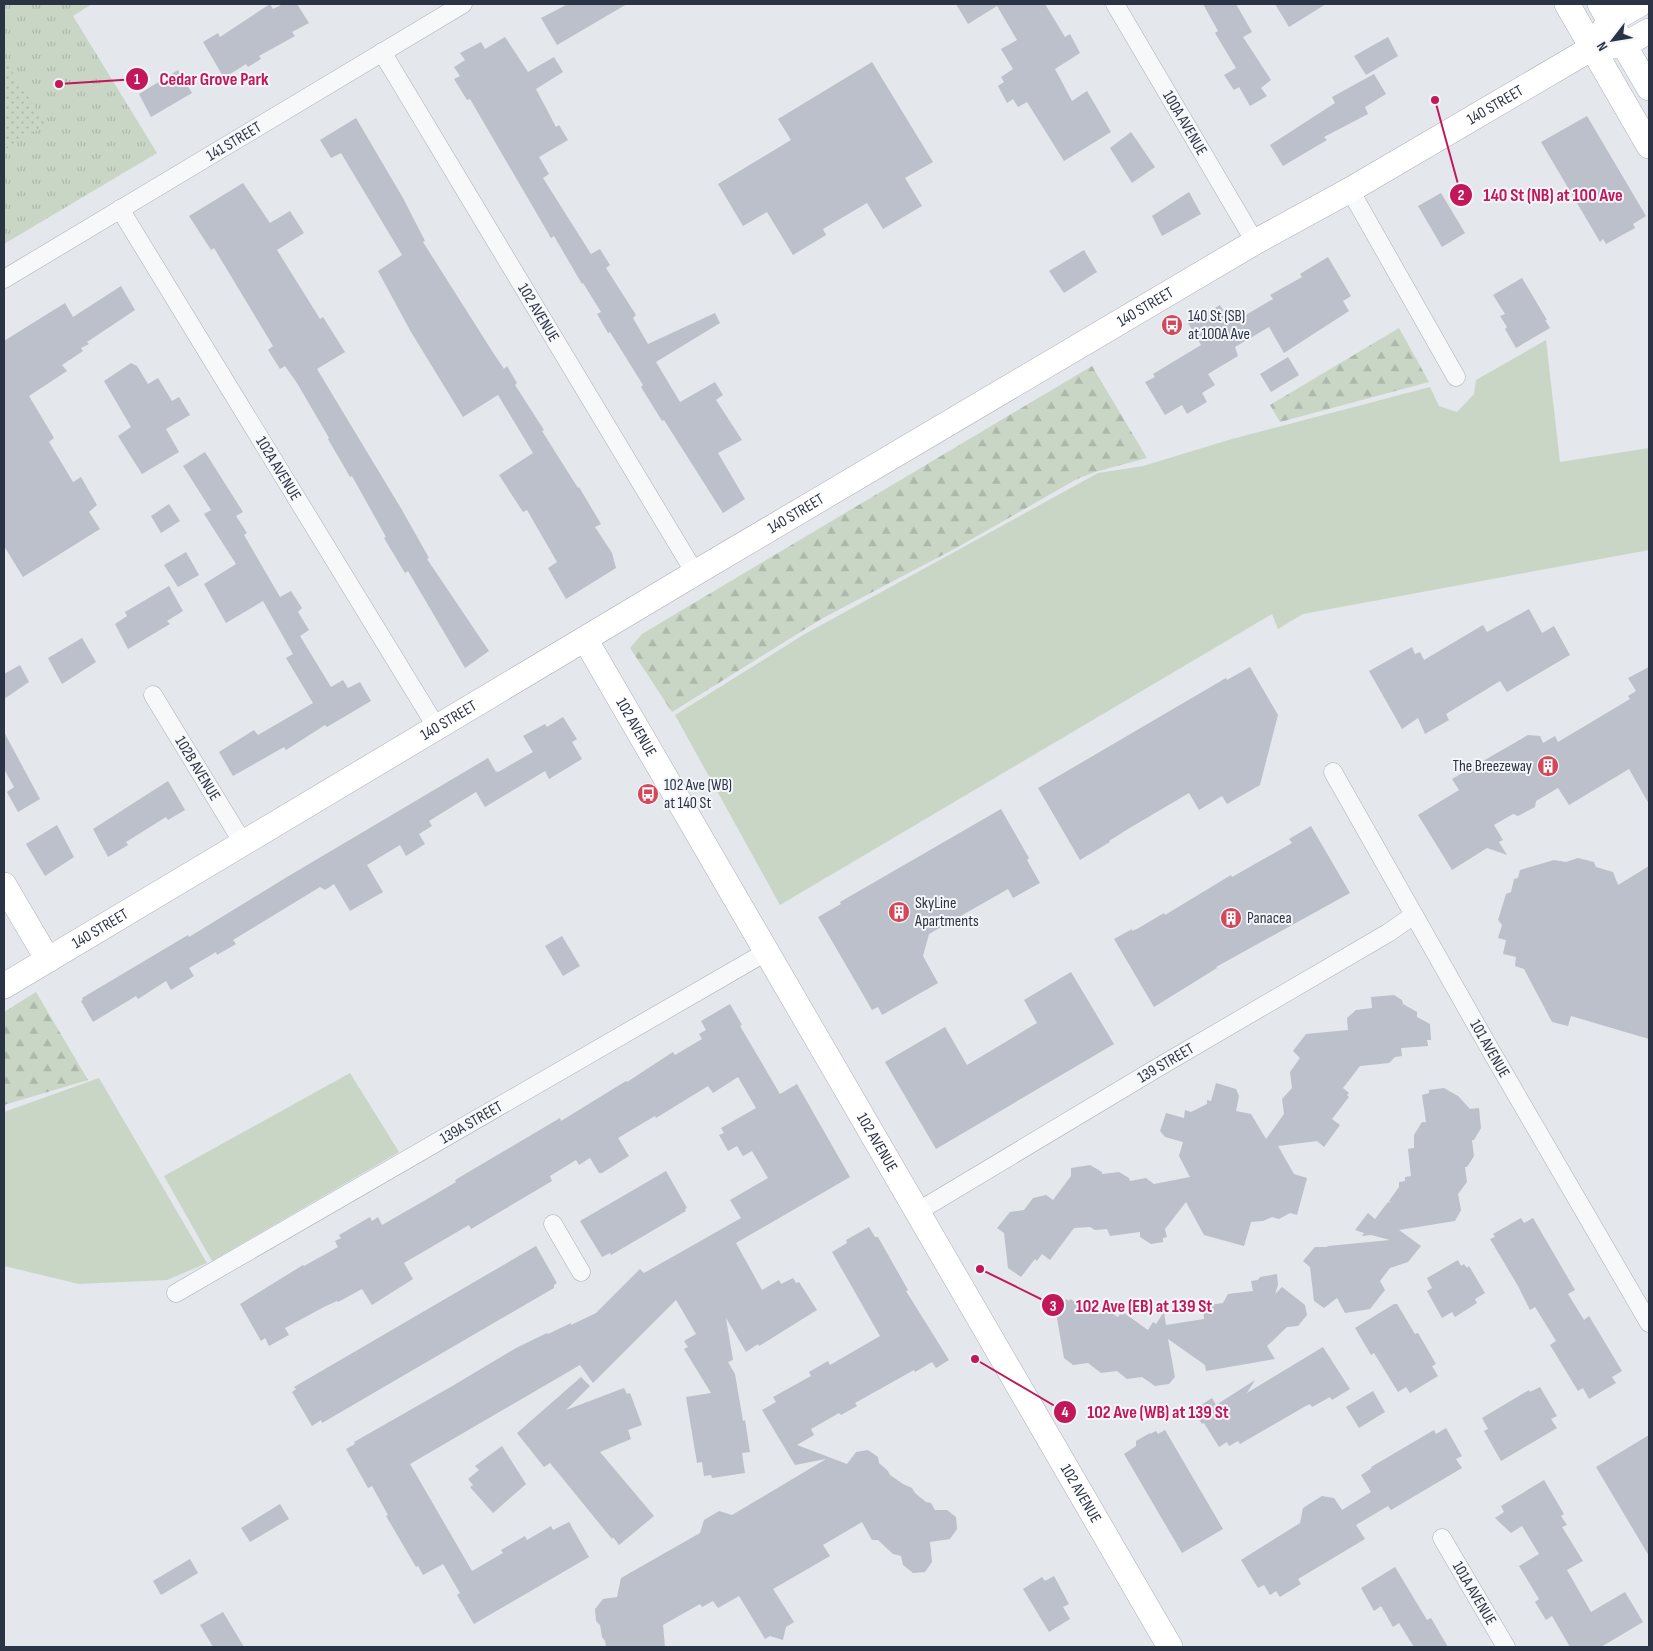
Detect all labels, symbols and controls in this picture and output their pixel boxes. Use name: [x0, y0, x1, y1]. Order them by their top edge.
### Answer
north arrow: [1588, 15, 1638, 65]
text: N: [1593, 39, 1611, 54]
callout: Cedar Grove Park: [125, 63, 279, 96]
text: Cedar Grove Park: [159, 69, 269, 90]
text: 1: [134, 70, 140, 89]
street label: 140 STREET: [1463, 81, 1527, 129]
street label: 100A AVENUE: [1159, 87, 1211, 159]
street label: 141 STREET: [203, 117, 265, 165]
callout: 140 St (NB) at 100 Ave: [1449, 178, 1633, 211]
text: 140 St (NB) at 100 Ave: [1483, 185, 1623, 206]
text: 2: [1458, 186, 1464, 205]
street label: 102 AVENUE: [514, 280, 563, 345]
street label: 140 STREET: [1114, 283, 1177, 331]
place label: 140 St (SB) at 100A Ave: [1188, 307, 1250, 344]
bus stop icon: 140 St (SB) at 100A Ave: [1160, 313, 1184, 337]
street label: 102A AVENUE: [252, 433, 305, 504]
street label: 140 STREET: [764, 489, 828, 538]
street label: 102 AVENUE: [612, 694, 661, 760]
street label: 140 STREET: [417, 696, 481, 744]
street label: 102B AVENUE: [171, 733, 224, 804]
building icon: The Breezeway: [1536, 754, 1560, 778]
place label: The Breezeway: [1453, 757, 1532, 776]
place label: 102 Ave (WB) at 140 St: [664, 776, 732, 813]
bus stop icon: 102 Ave (WB) at 140 St: [636, 782, 660, 806]
place label: SkyLine Apartments: [914, 894, 979, 931]
building icon: SkyLine Apartments: [887, 900, 911, 924]
street label: 140 STREET: [69, 904, 132, 953]
building icon: Panacea: [1219, 906, 1243, 930]
place label: Panacea: [1247, 909, 1292, 928]
street label: 101 AVENUE: [1466, 1016, 1514, 1081]
street label: 139 STREET: [1134, 1039, 1198, 1087]
street label: 139A STREET: [437, 1097, 506, 1148]
street label: 102 AVENUE: [853, 1110, 902, 1175]
callout: 102 Ave (EB) at 139 St: [1041, 1289, 1222, 1322]
text: 102 Ave (EB) at 139 St: [1076, 1296, 1212, 1317]
text: 3: [1050, 1297, 1057, 1316]
callout: 102 Ave (WB) at 139 St: [1053, 1395, 1239, 1428]
text: 102 Ave (WB) at 139 St: [1087, 1402, 1229, 1423]
text: 4: [1062, 1403, 1069, 1422]
street label: 102 AVENUE: [1056, 1461, 1105, 1526]
street label: 101A AVENUE: [1448, 1558, 1501, 1629]

